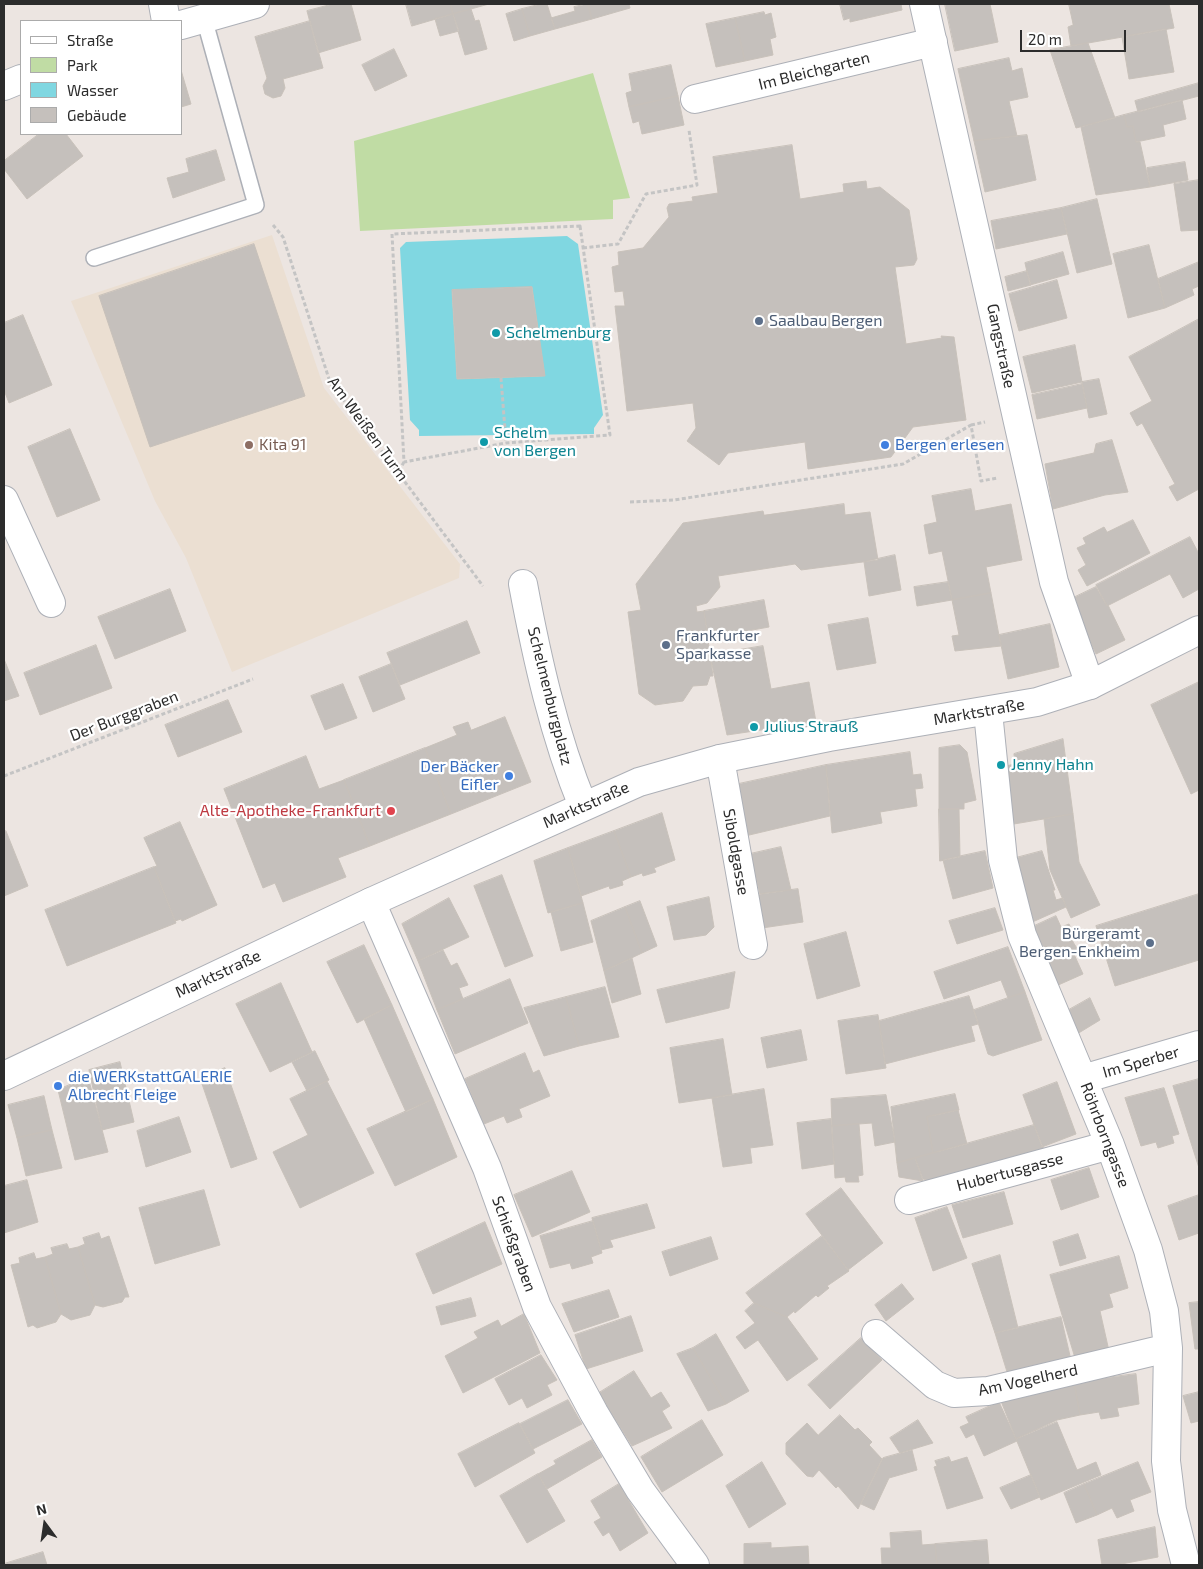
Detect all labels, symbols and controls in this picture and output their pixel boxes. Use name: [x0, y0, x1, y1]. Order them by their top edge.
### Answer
legend: [20, 20, 182, 135]
scale bar: [1023, 20, 1129, 52]
text: 20 m: [1028, 30, 1062, 48]
text: Straße: [67, 31, 113, 49]
street label: Im Bleichgarten: [756, 48, 872, 94]
text: Park: [67, 56, 98, 74]
text: Wasser: [67, 81, 119, 99]
text: Gebäude: [67, 106, 126, 124]
street label: Gangstraße: [983, 302, 1019, 390]
place label: Saalbau Bergen: [769, 311, 883, 331]
marker: Saalbau Bergen: [753, 315, 765, 327]
place label: Schelmenburg: [506, 323, 611, 343]
marker: Schelmenburg: [490, 327, 502, 339]
street label: Am Weißen Turm: [324, 373, 412, 485]
place label: Schelm von Bergen: [494, 423, 576, 461]
place label: Kita 91: [259, 435, 306, 455]
place label: Bergen erlesen: [895, 435, 1005, 455]
marker: Schelm von Bergen: [478, 436, 490, 448]
marker: Kita 91: [243, 439, 255, 451]
marker: Bergen erlesen: [879, 439, 891, 451]
street label: Schelmenburgplatz: [524, 625, 576, 767]
place label: Frankfurter Sparkasse: [676, 626, 760, 664]
marker: Frankfurter Sparkasse: [660, 639, 672, 651]
street label: Der Burggraben: [67, 686, 181, 746]
street label: Marktstraße: [932, 695, 1026, 729]
place label: Julius Strauß: [764, 717, 858, 737]
marker: Julius Strauß: [748, 721, 760, 733]
place label: Jenny Hahn: [1011, 755, 1094, 775]
place label: Der Bäcker Eifler: [420, 757, 499, 795]
marker: Jenny Hahn: [995, 759, 1007, 771]
marker: Der Bäcker Eifler: [503, 770, 515, 782]
street label: Marktstraße: [540, 777, 632, 833]
place label: Alte-Apotheke-Frankfurt: [200, 801, 381, 821]
marker: Alte-Apotheke-Frankfurt: [385, 805, 397, 817]
street label: Siboldgasse: [719, 807, 753, 897]
place label: Bürgeramt Bergen-Enkheim: [1019, 924, 1140, 962]
marker: Bürgeramt Bergen-Enkheim: [1144, 937, 1156, 949]
street label: Marktstraße: [172, 946, 264, 1002]
street label: Im Sperber: [1100, 1042, 1182, 1082]
place label: die WERKstattGALERIE Albrecht Fleige: [68, 1067, 232, 1105]
marker: die WERKstattGALERIE Albrecht Fleige: [52, 1080, 64, 1092]
street label: Röhrborngasse: [1076, 1080, 1134, 1190]
street label: Hubertusgasse: [955, 1149, 1065, 1195]
street label: Schießgraben: [488, 1193, 540, 1295]
street label: Am Vogelherd: [976, 1360, 1080, 1400]
north arrow: [20, 1499, 70, 1549]
text: N: [34, 1499, 48, 1518]

